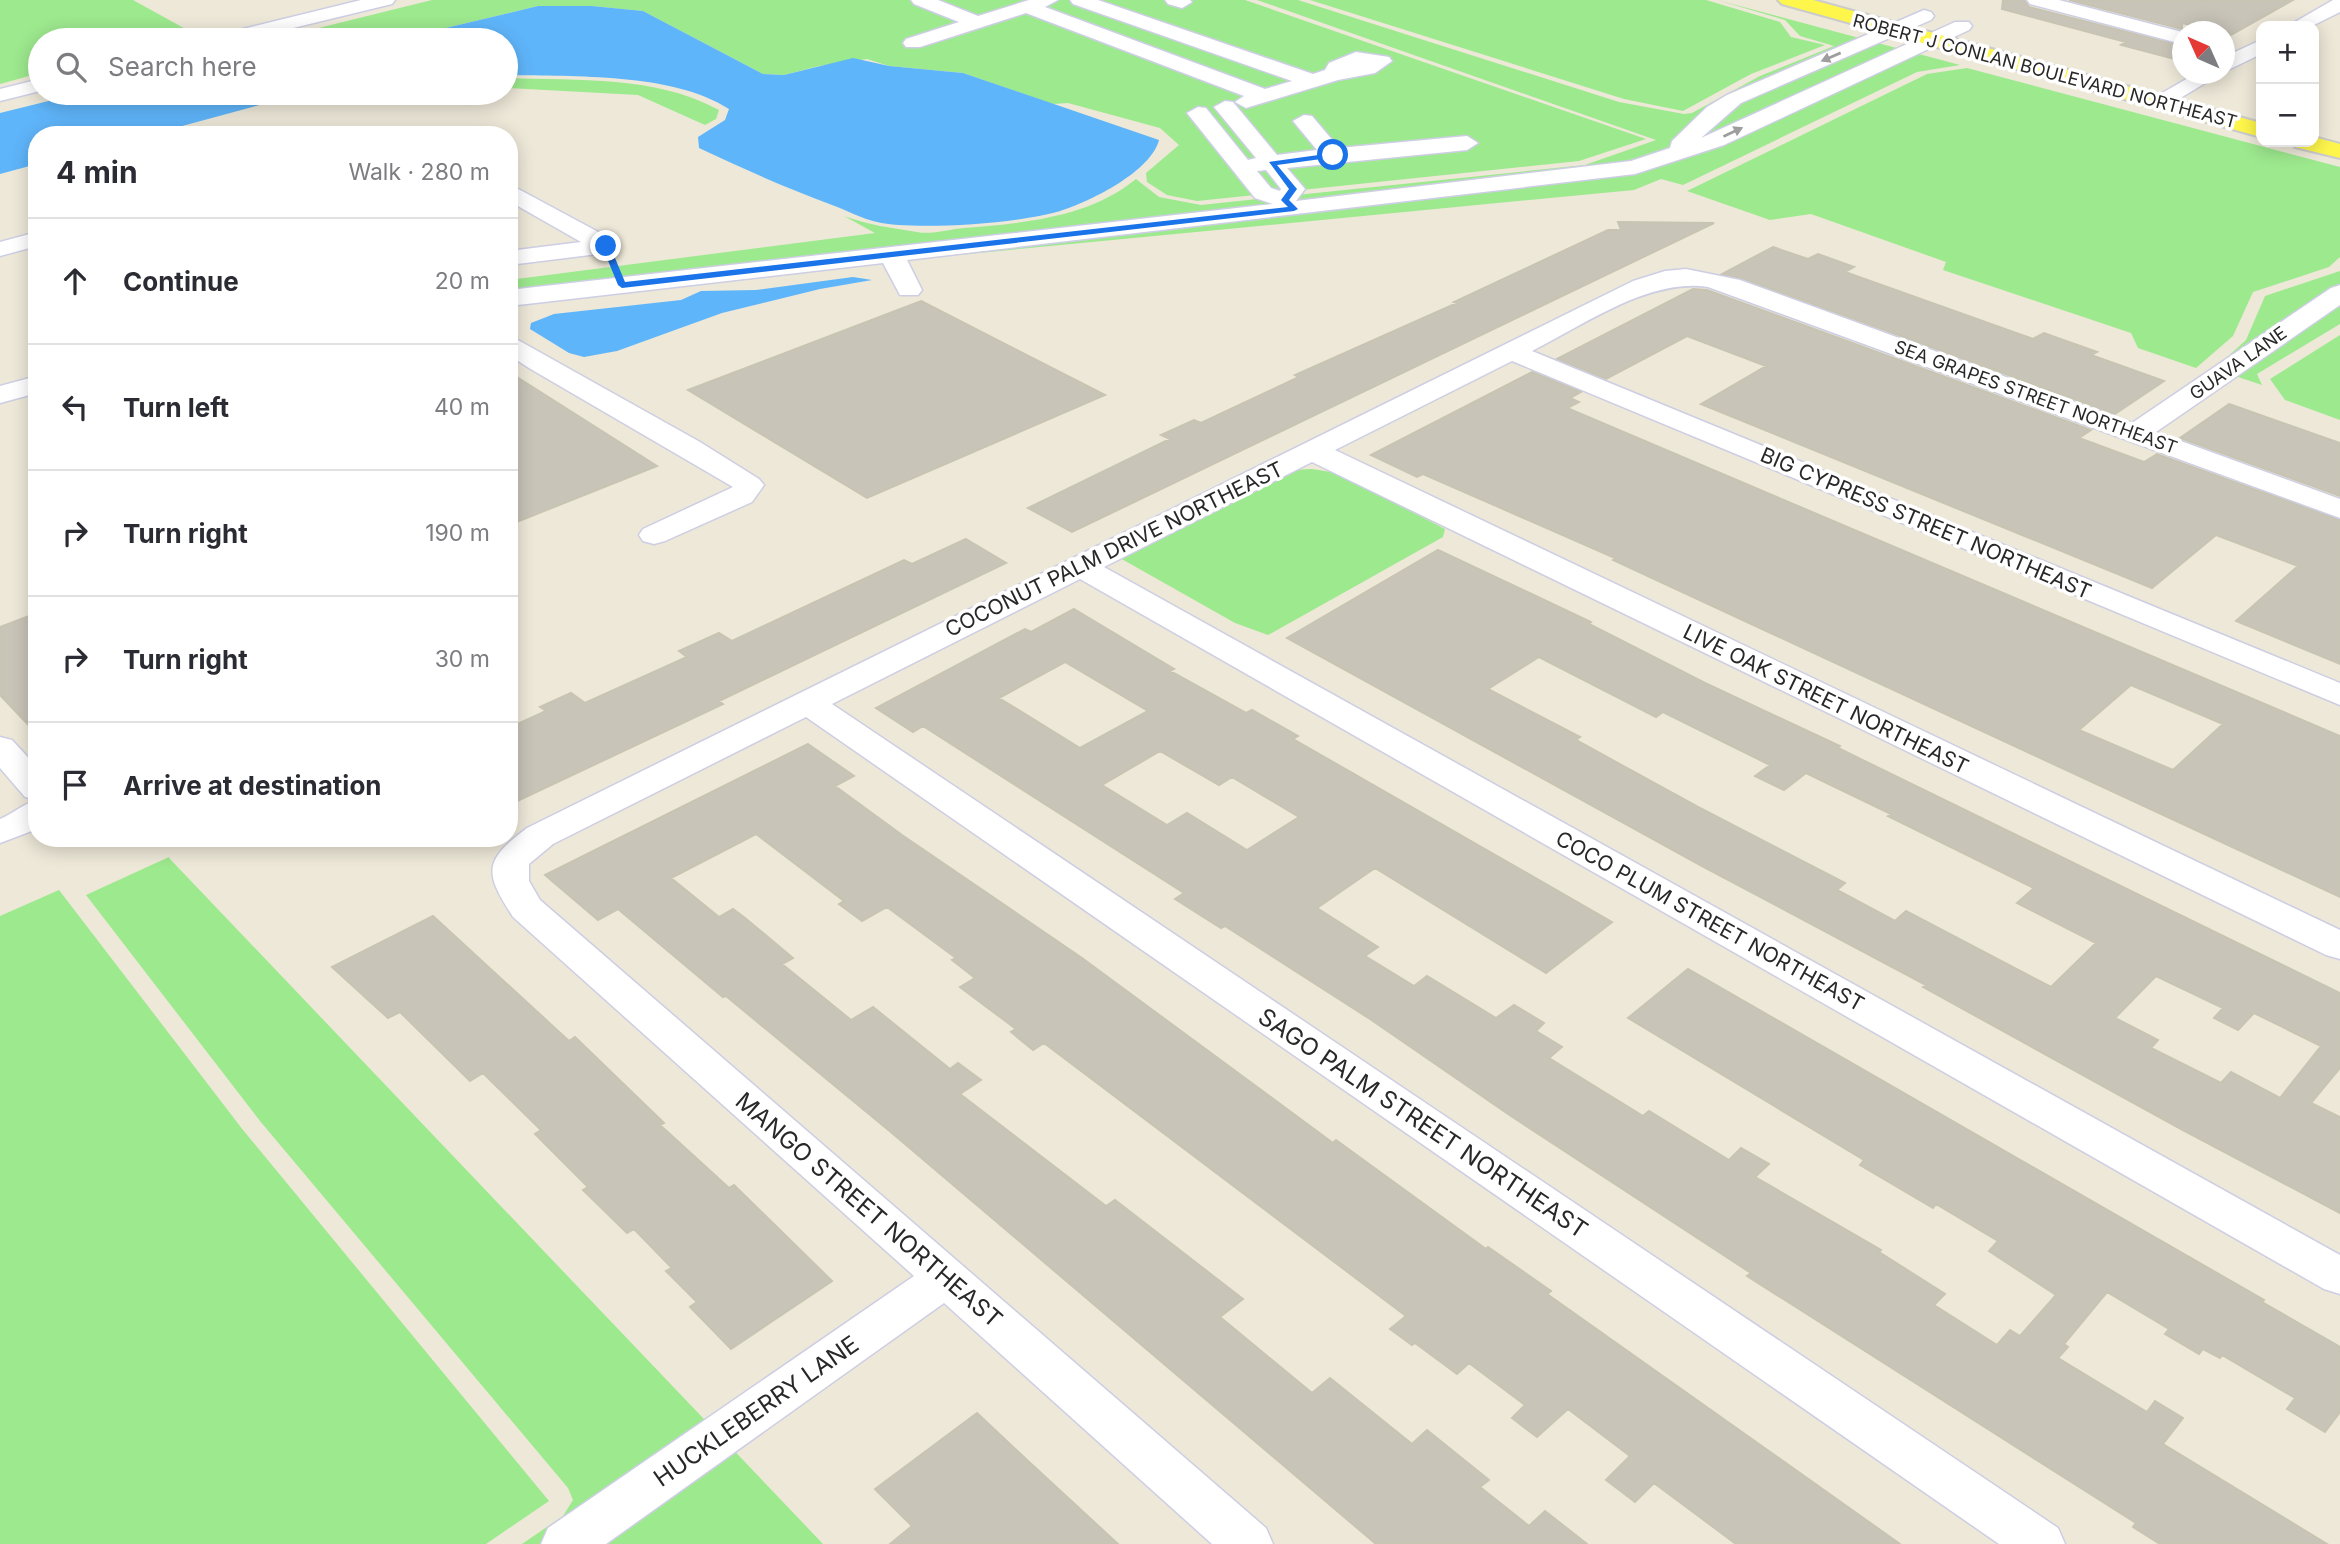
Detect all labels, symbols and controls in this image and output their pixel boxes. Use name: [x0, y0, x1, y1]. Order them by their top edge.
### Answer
street label: ROBERT J CONLAN BOULEVARD NORTHEAST: [1851, 10, 2239, 132]
north arrow: [2172, 21, 2235, 84]
map controls: [2256, 21, 2319, 147]
button: +: [2256, 21, 2319, 84]
search box: [28, 28, 518, 105]
icon: search: [52, 48, 90, 86]
text: Search here: [108, 51, 257, 82]
one-way arrow: [1820, 52, 1841, 63]
button: −: [2256, 84, 2319, 147]
one-way arrow: [1723, 126, 1743, 137]
route start: [1317, 139, 1348, 170]
text: 4 min: [56, 154, 138, 190]
text: Walk · 280 m: [348, 158, 490, 186]
route end: [590, 230, 621, 261]
icon: ahead: [56, 262, 94, 300]
text: Continue: [123, 266, 239, 297]
text: 20 m: [435, 267, 490, 295]
street label: GUAVA LANE: [2186, 322, 2290, 404]
street label: SEA GRAPES STREET NORTHEAST: [1892, 336, 2180, 458]
icon: left: [56, 388, 94, 426]
text: Turn left: [123, 392, 229, 423]
text: 40 m: [434, 393, 490, 421]
street label: BIG CYPRESS STREET NORTHEAST: [1757, 442, 2095, 604]
street label: COCONUT PALM DRIVE NORTHEAST: [941, 456, 1287, 642]
icon: right: [56, 514, 94, 552]
text: Turn right: [123, 518, 248, 549]
text: 190 m: [425, 519, 490, 547]
street label: LIVE OAK STREET NORTHEAST: [1679, 619, 1973, 779]
icon: right: [56, 640, 94, 678]
text: Turn right: [123, 644, 248, 675]
text: 30 m: [435, 645, 490, 673]
icon: arrive: [56, 766, 94, 804]
text: Arrive at destination: [123, 770, 382, 801]
street label: COCO PLUM STREET NORTHEAST: [1552, 826, 1868, 1016]
street label: SAGO PALM STREET NORTHEAST: [1253, 1002, 1593, 1244]
street label: MANGO STREET NORTHEAST: [730, 1086, 1008, 1334]
street label: HUCKLEBERRY LANE: [648, 1329, 864, 1493]

